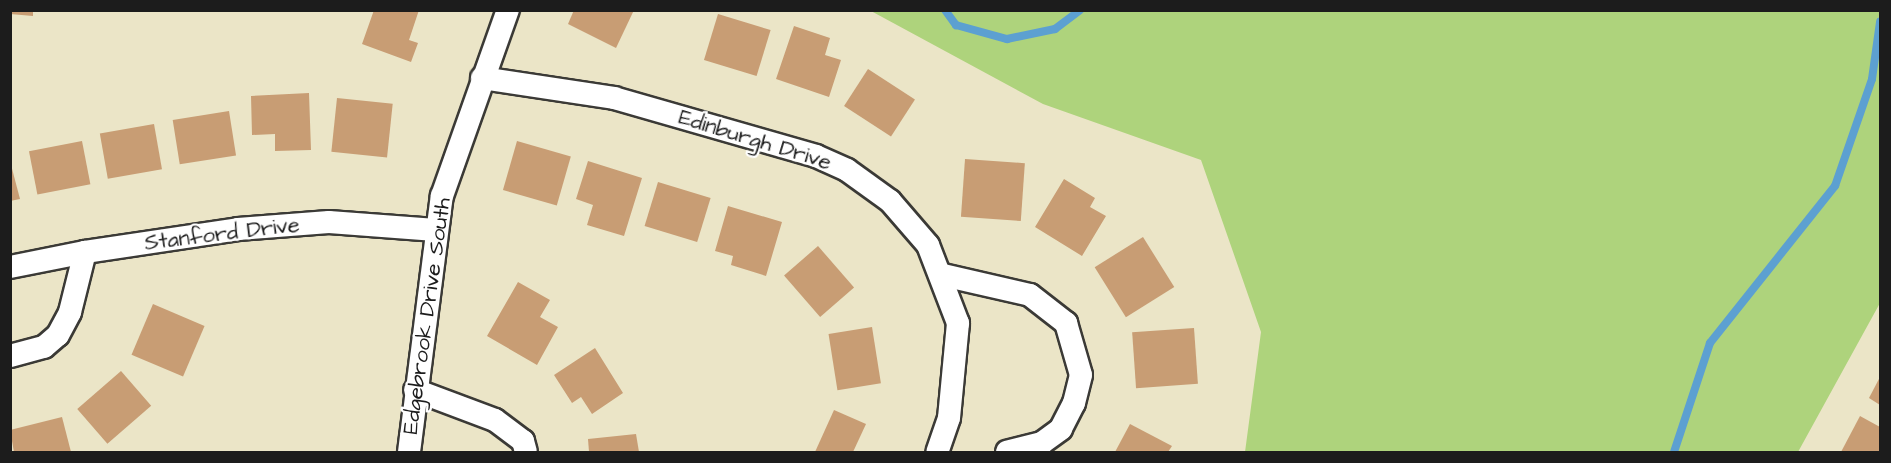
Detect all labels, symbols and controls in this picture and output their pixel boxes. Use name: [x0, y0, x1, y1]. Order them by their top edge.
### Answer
street label: Edinburgh Drive: [675, 104, 835, 176]
street label: Edgebrook Drive South: [397, 196, 457, 436]
street label: Stanford Drive: [143, 211, 301, 257]

